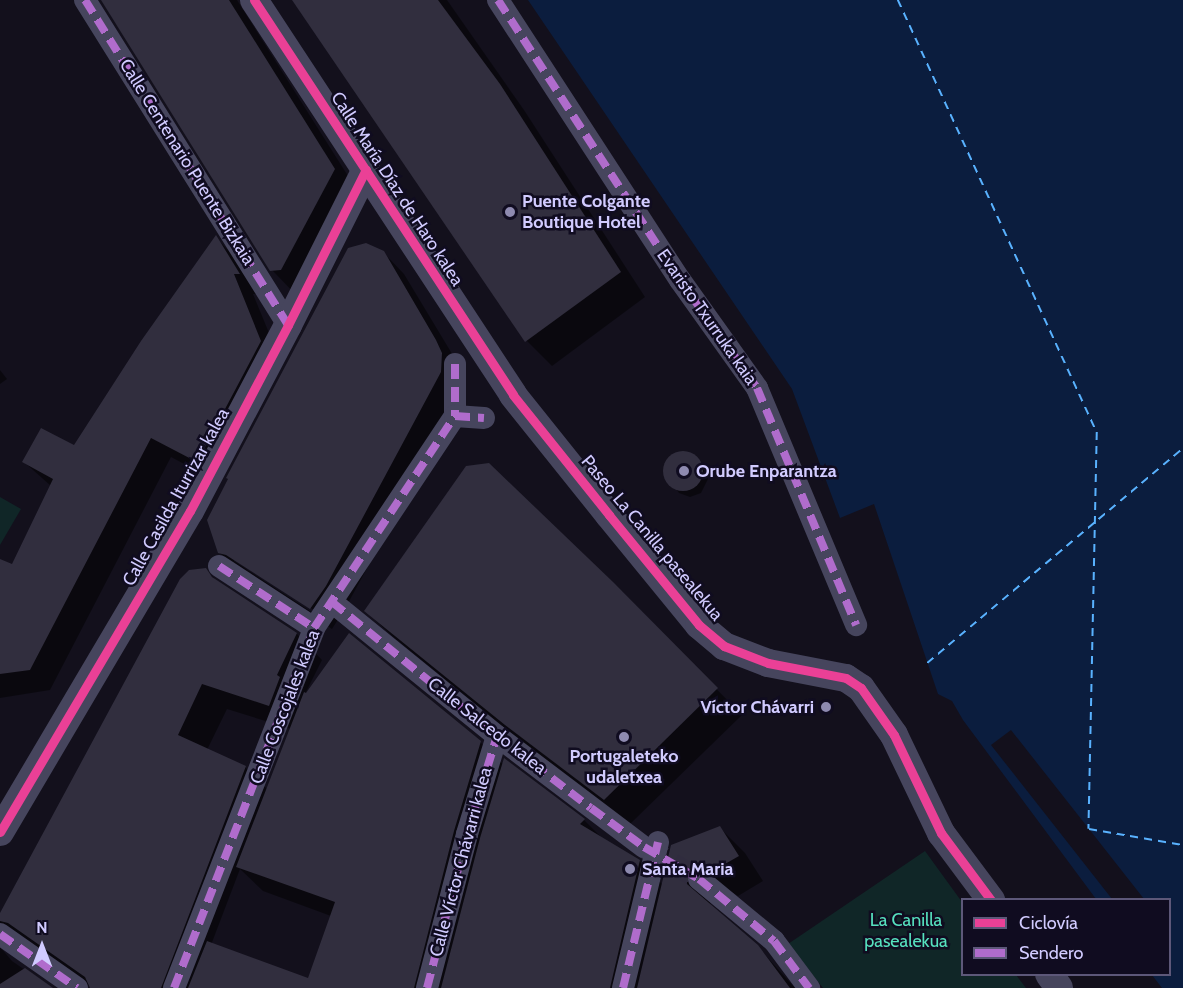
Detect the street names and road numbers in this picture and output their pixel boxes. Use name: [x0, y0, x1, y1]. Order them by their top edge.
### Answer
street label: Calle Centenario Puente Bizkaia: [115, 55, 259, 269]
street label: Calle María Díaz de Haro kalea: [326, 88, 468, 290]
street label: Evaristo Txurruka kaia: [652, 245, 762, 389]
street label: Calle Casilda Iturrizar kalea: [118, 404, 234, 590]
street label: Paseo La Canilla pasealekua: [576, 451, 728, 625]
street label: Calle Coscojales kalea: [246, 627, 324, 787]
street label: Calle Salcedo kalea: [423, 673, 551, 779]
street label: Calle Víctor Chávarri kalea: [425, 765, 497, 959]

